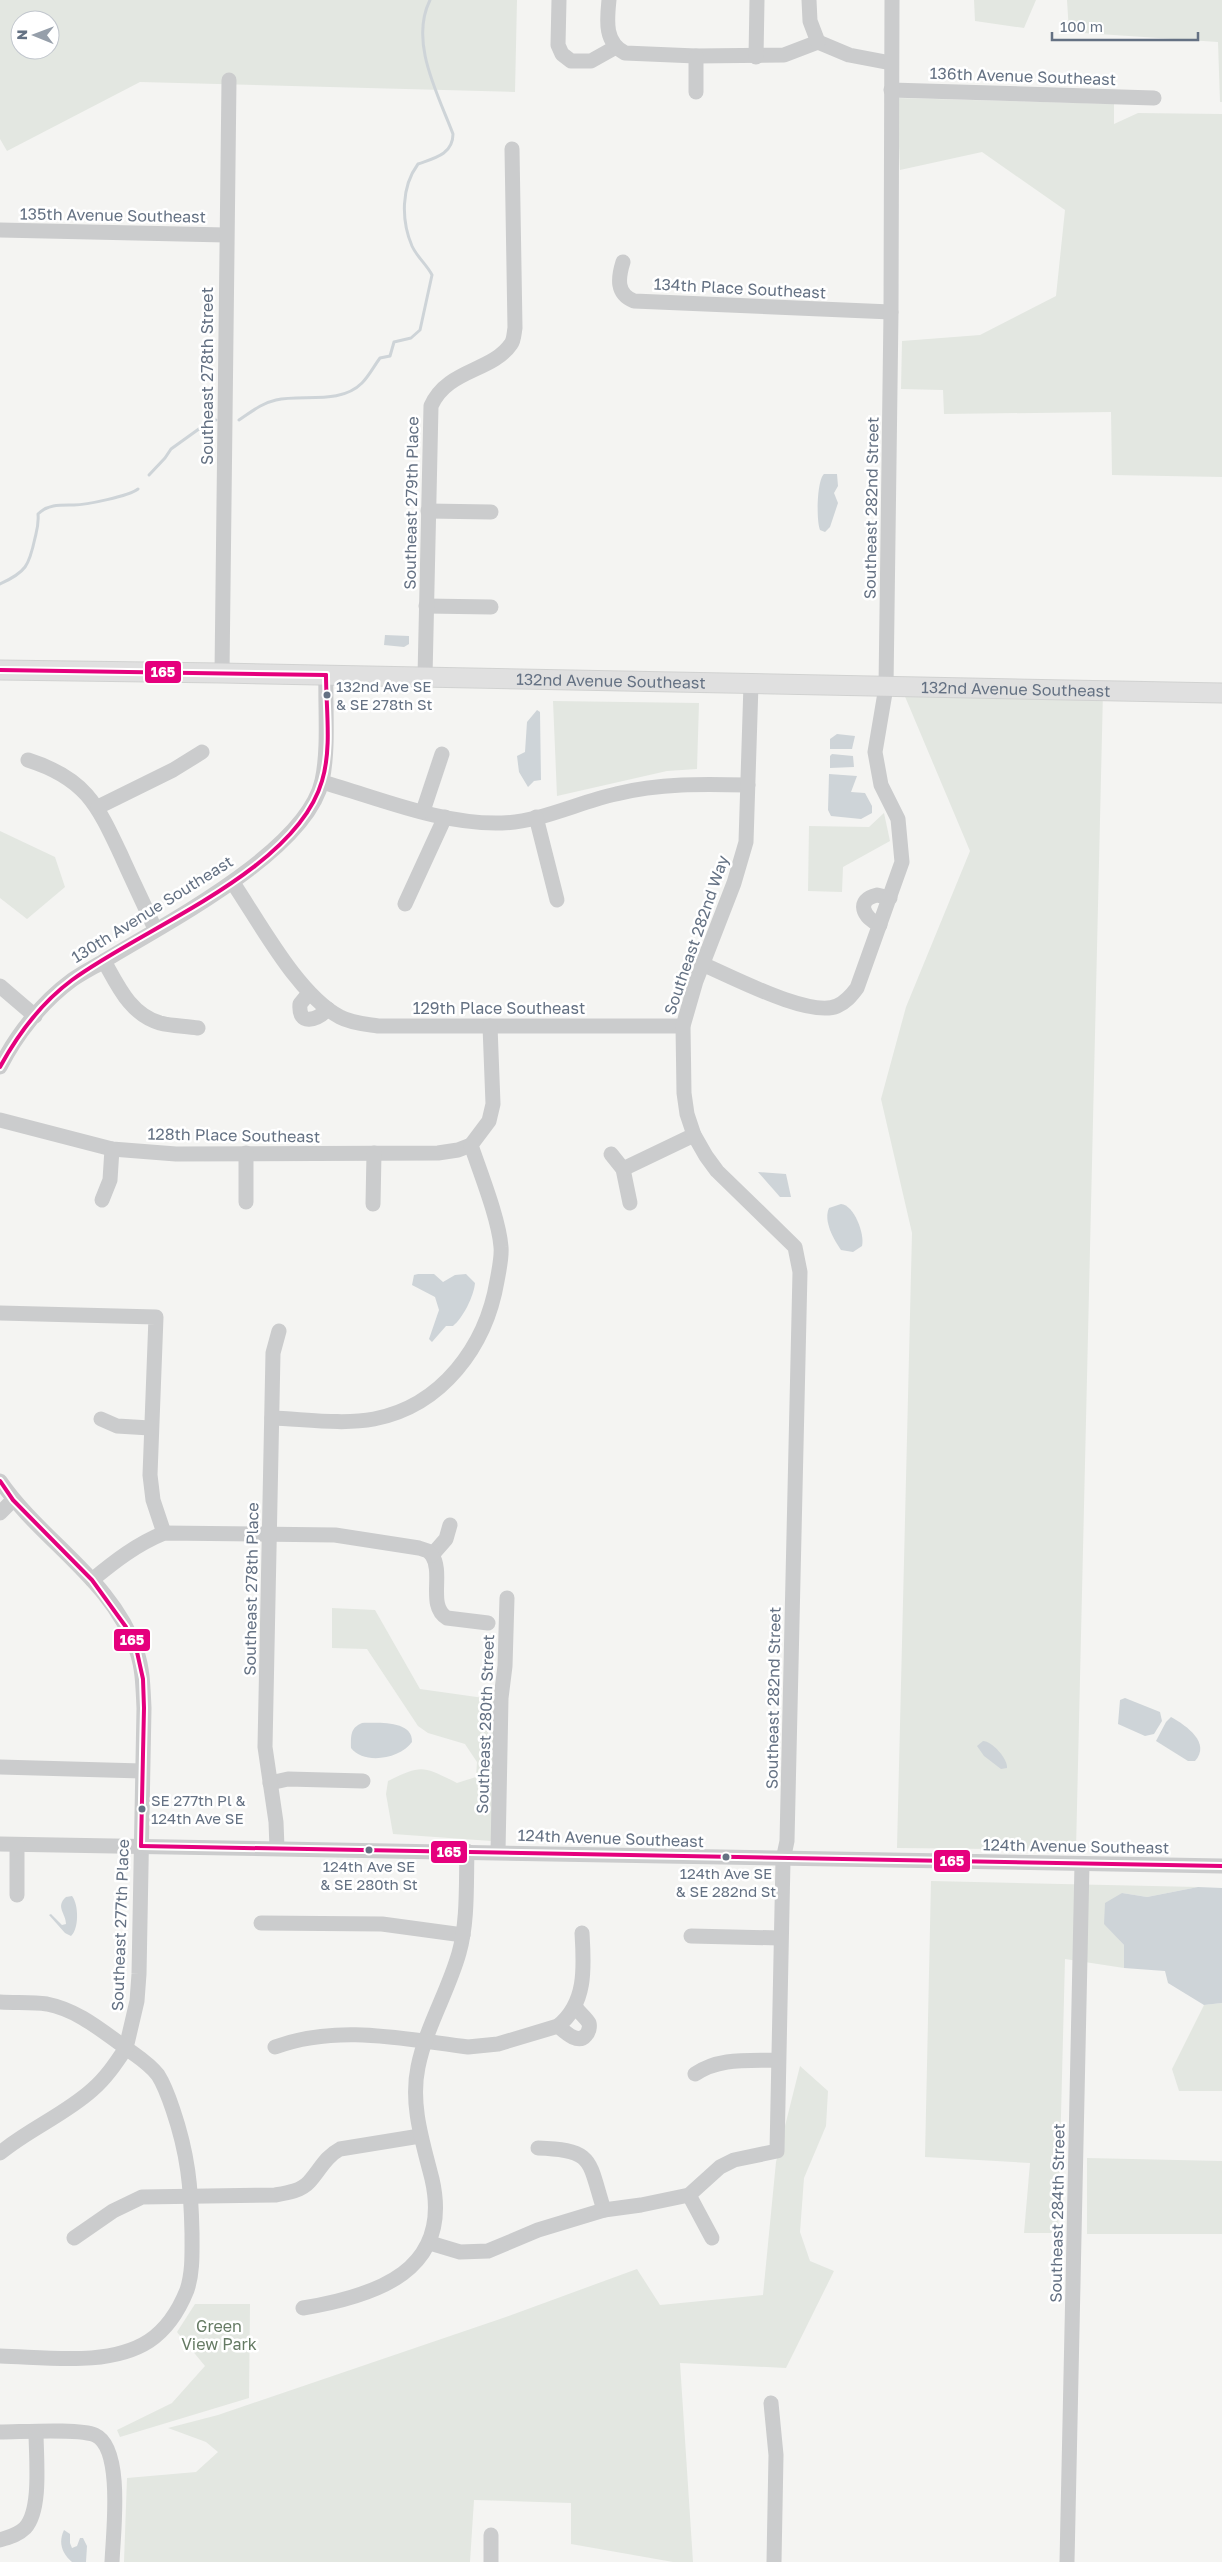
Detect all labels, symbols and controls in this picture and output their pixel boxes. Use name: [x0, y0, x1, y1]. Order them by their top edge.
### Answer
north arrow: [10, 10, 60, 60]
scale bar: [1052, 10, 1198, 42]
text: 100 m: [1060, 17, 1103, 35]
text: N: [13, 29, 30, 40]
street label: 136th Avenue Southeast: [929, 63, 1117, 89]
street label: 135th Avenue Southeast: [20, 203, 206, 227]
street label: 134th Place Southeast: [653, 273, 827, 303]
street label: Southeast 278th Street: [197, 287, 217, 465]
street label: Southeast 279th Place: [399, 416, 423, 590]
street label: Southeast 282nd Street: [859, 417, 883, 599]
line badge: 165: [144, 660, 182, 684]
text: 165: [151, 663, 176, 680]
street label: 132nd Avenue Southeast: [516, 669, 706, 693]
place label: 132nd Ave SE & SE 278th St: [336, 677, 432, 713]
street label: 132nd Avenue Southeast: [921, 677, 1111, 701]
marker: 132nd Ave SE & SE 278th St: [322, 690, 332, 700]
street label: 130th Avenue Southeast: [68, 851, 236, 967]
street label: Southeast 282nd Way: [659, 853, 733, 1017]
street label: 129th Place Southeast: [413, 998, 585, 1018]
street label: 128th Place Southeast: [148, 1123, 320, 1147]
street label: Southeast 278th Place: [239, 1502, 263, 1676]
street label: Southeast 282nd Street: [761, 1607, 785, 1789]
line badge: 165: [113, 1628, 151, 1652]
text: 165: [120, 1631, 145, 1648]
street label: Southeast 280th Street: [472, 1634, 498, 1814]
place label: SE 277th Pl & 124th Ave SE: [151, 1791, 246, 1827]
marker: SE 277th Pl & 124th Ave SE: [137, 1804, 147, 1814]
street label: 124th Avenue Southeast: [517, 1825, 705, 1851]
street label: 124th Avenue Southeast: [983, 1834, 1169, 1858]
street label: Southeast 277th Place: [107, 1839, 133, 2011]
line badge: 165: [430, 1840, 468, 1864]
text: 165: [437, 1843, 462, 1860]
marker: 124th Ave SE & SE 280th St: [364, 1845, 374, 1855]
line badge: 165: [933, 1849, 971, 1873]
marker: 124th Ave SE & SE 282nd St: [721, 1852, 731, 1862]
text: 165: [940, 1852, 965, 1869]
place label: 124th Ave SE & SE 280th St: [320, 1857, 418, 1893]
place label: 124th Ave SE & SE 282nd St: [676, 1864, 776, 1900]
street label: Southeast 284th Street: [1045, 2123, 1069, 2303]
park label: Green View Park: [181, 2316, 257, 2354]

